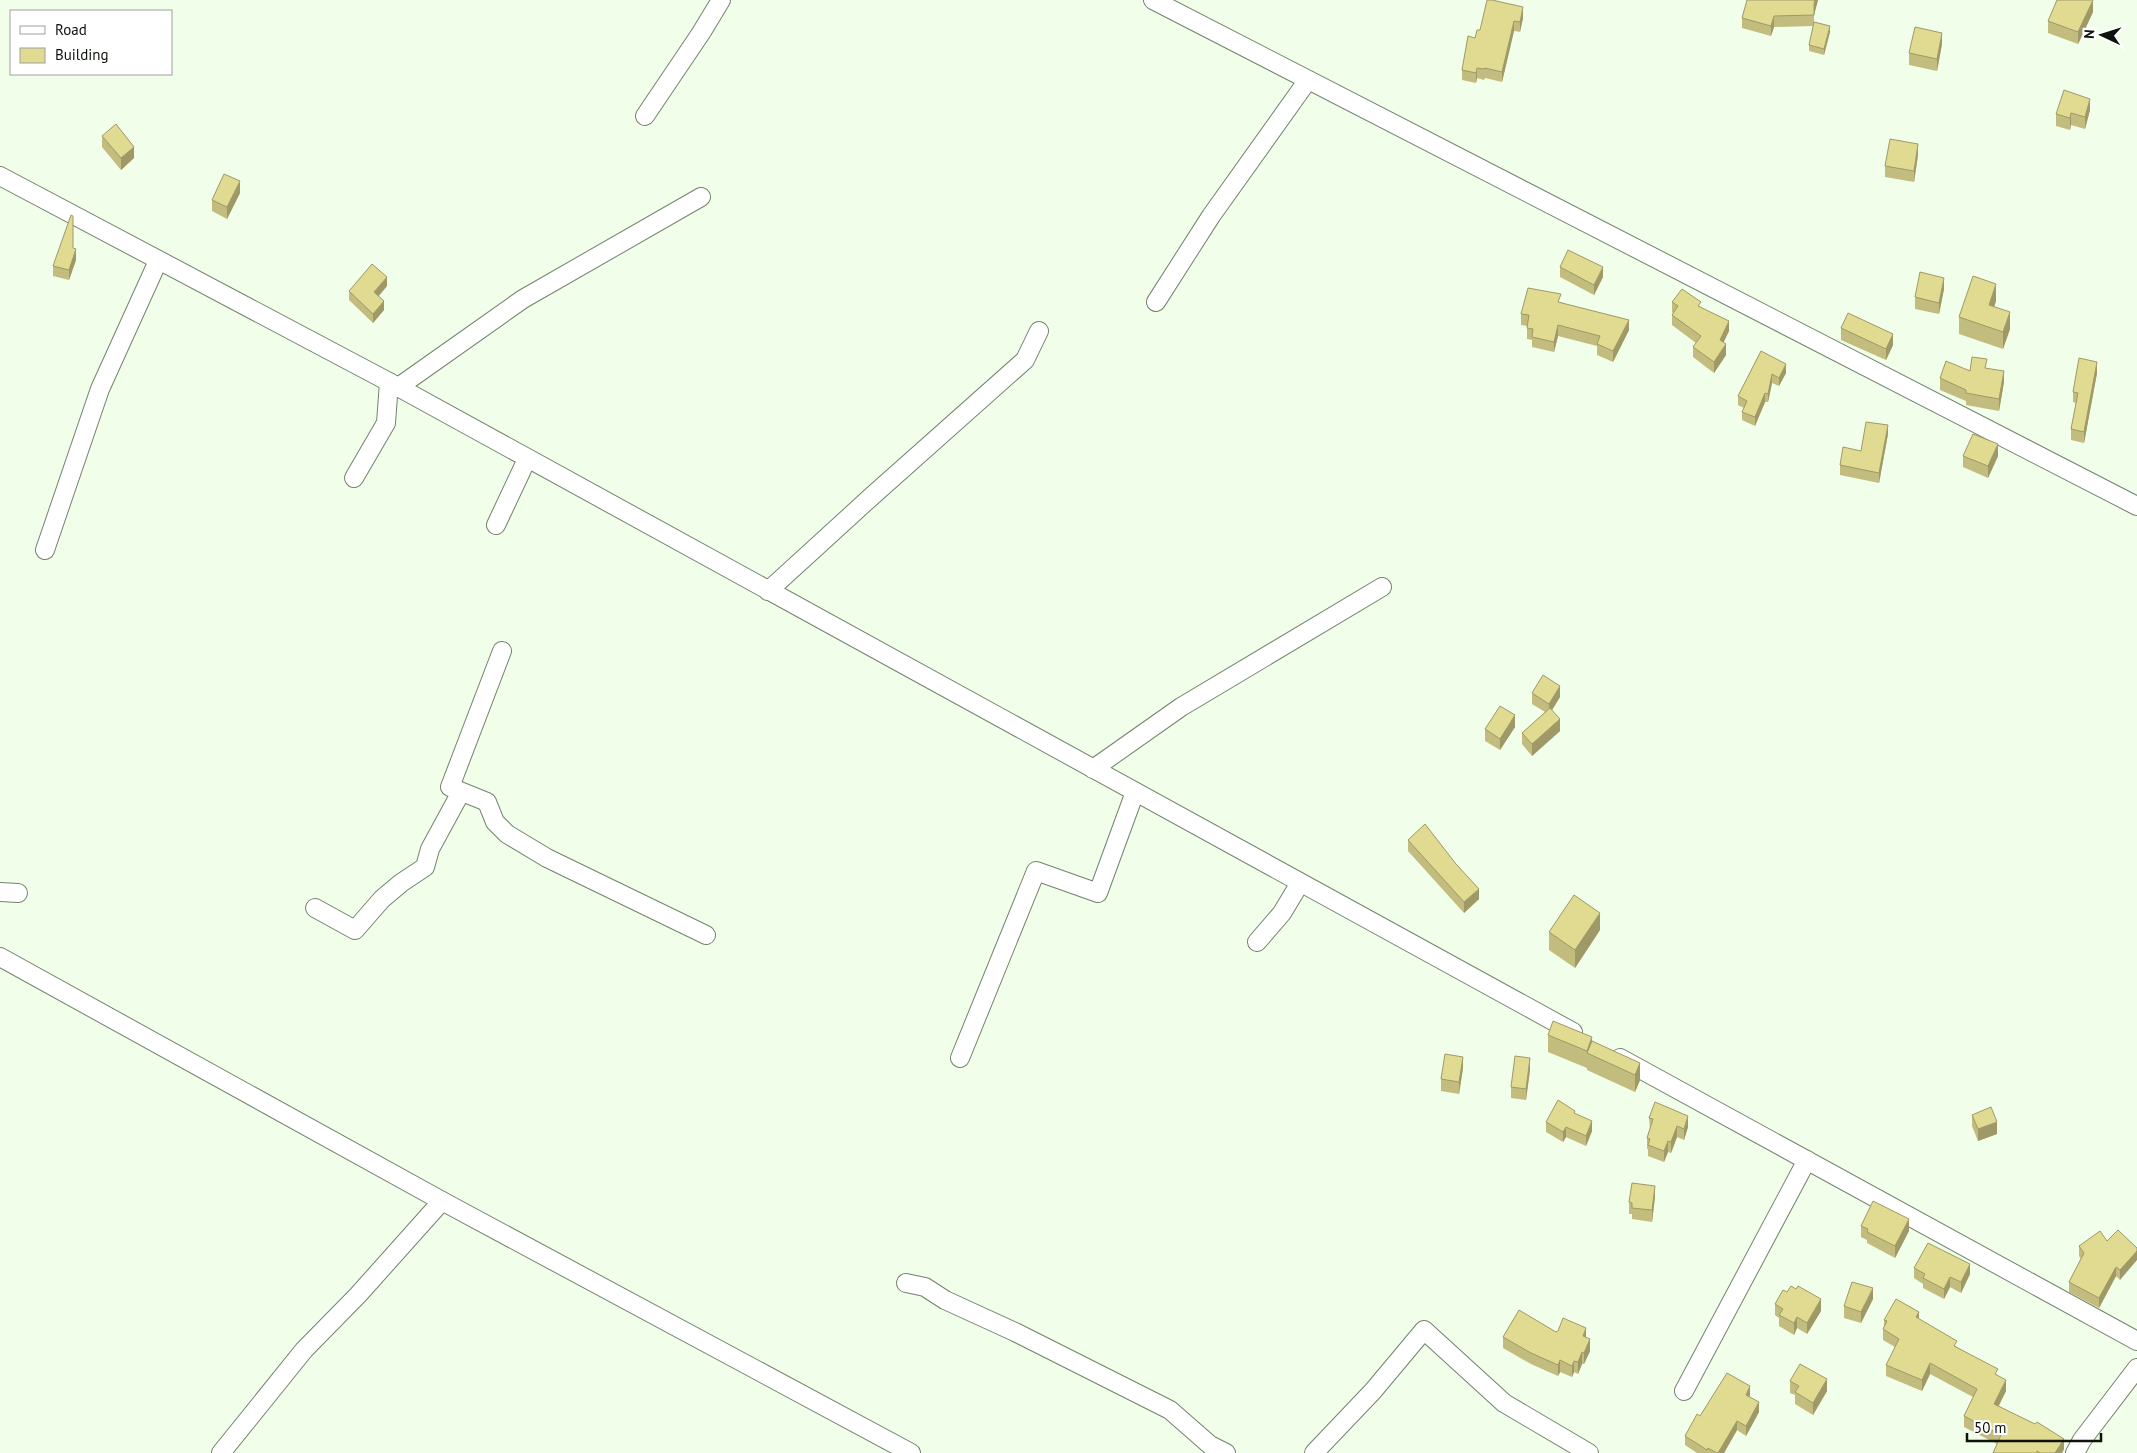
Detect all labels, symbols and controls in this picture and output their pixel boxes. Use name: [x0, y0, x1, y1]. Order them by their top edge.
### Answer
legend: [10, 10, 172, 75]
north arrow: [2077, 10, 2127, 60]
text: Road: [55, 20, 87, 39]
text: N: [2080, 29, 2098, 39]
text: Building: [55, 45, 109, 64]
scale bar: [1967, 1410, 2101, 1442]
text: 50 m: [1974, 1418, 2007, 1437]

